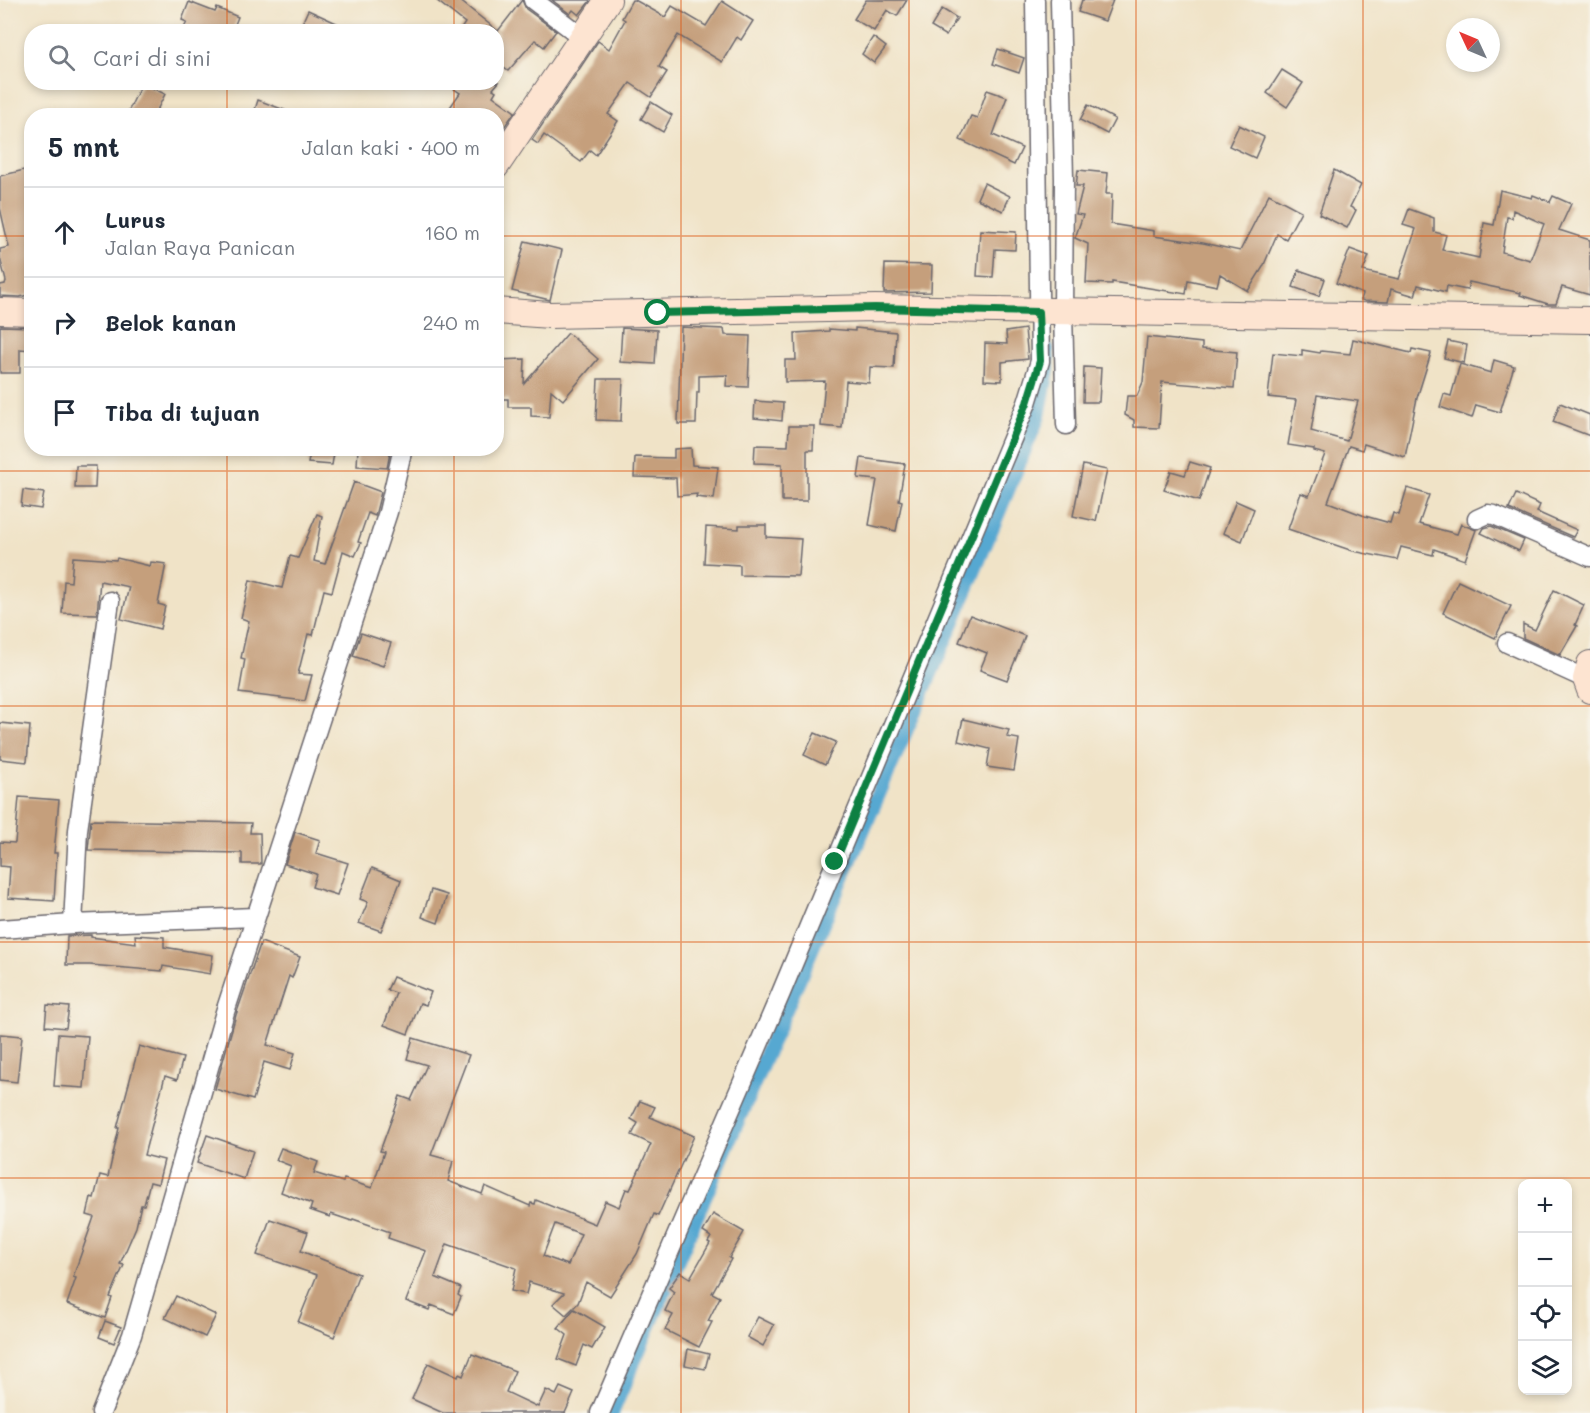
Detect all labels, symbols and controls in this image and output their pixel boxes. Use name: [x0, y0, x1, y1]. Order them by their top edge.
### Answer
north arrow: [1446, 18, 1500, 72]
search box: [24, 24, 504, 90]
icon: search: [45, 41, 78, 74]
text: Cari di sini: [93, 43, 211, 72]
text: 5 mnt: [48, 130, 120, 164]
text: Jalan kaki · 400 m: [302, 134, 480, 160]
text: Lurus: [105, 205, 166, 234]
icon: ahead: [48, 216, 81, 249]
text: 160 m: [424, 219, 480, 245]
text: Jalan Raya Panican: [105, 234, 295, 260]
route start: [644, 299, 670, 325]
icon: right: [48, 306, 81, 339]
text: Belok kanan: [105, 308, 236, 337]
text: 240 m: [422, 309, 480, 335]
icon: arrive: [48, 396, 81, 429]
text: Tiba di tujuan: [105, 398, 260, 427]
route end: [821, 848, 847, 874]
map controls: [1518, 1179, 1572, 1395]
button: +: [1518, 1179, 1572, 1233]
button: −: [1518, 1233, 1572, 1287]
button: locate: [1518, 1287, 1572, 1341]
button: layers: [1518, 1341, 1572, 1395]

